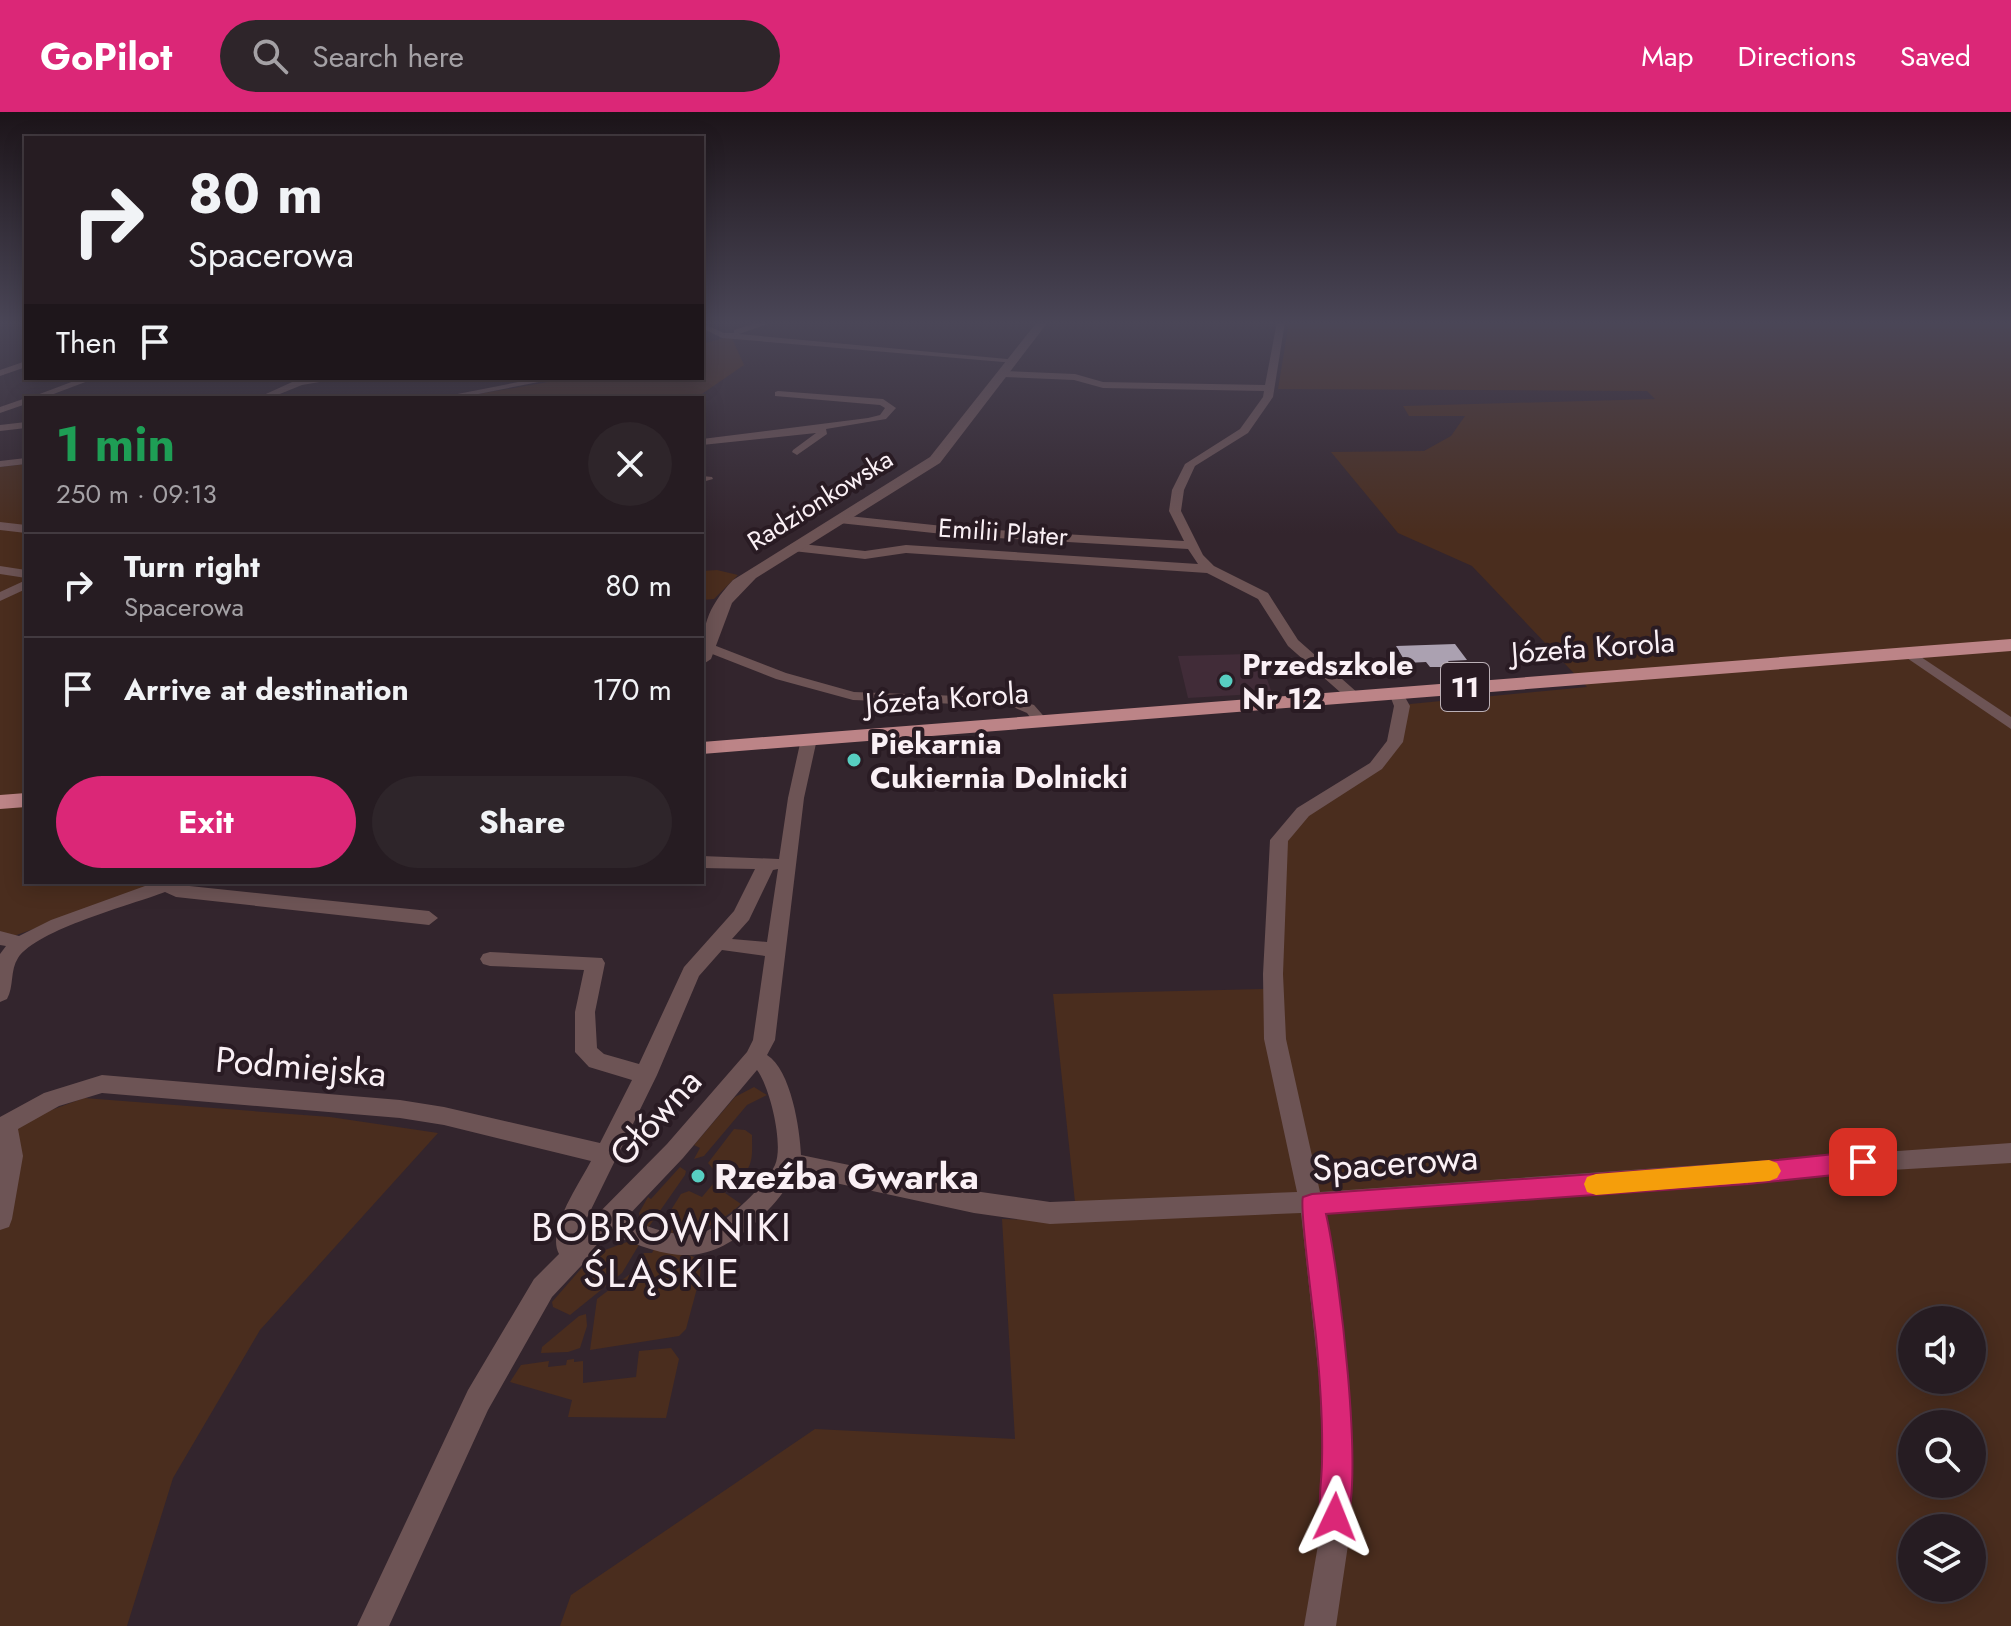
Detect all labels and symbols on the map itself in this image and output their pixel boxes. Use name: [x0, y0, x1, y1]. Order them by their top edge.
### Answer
street label: Radzionkowska: [740, 440, 900, 560]
street label: Emilii Plater: [937, 509, 1069, 555]
street label: Józefa Korola: [1506, 620, 1676, 674]
place label: Przedszkole Nr 12: [1242, 643, 1413, 720]
road number: 11: [1441, 663, 1489, 711]
street label: Józefa Korola: [860, 671, 1030, 725]
marker: Przedszkole Nr 12: [1217, 672, 1235, 690]
place label: Piekarnia Cukiernia Dolnicki: [870, 722, 1128, 799]
marker: Piekarnia Cukiernia Dolnicki: [845, 751, 863, 769]
street label: Podmiejska: [213, 1033, 389, 1099]
street label: Główna: [597, 1057, 713, 1177]
pin: [1829, 1128, 1897, 1196]
street label: Spacerowa: [1310, 1130, 1480, 1194]
place label: Rzeźba Gwarka: [714, 1150, 979, 1202]
marker: Rzeźba Gwarka: [689, 1167, 707, 1185]
district label: BOBROWNIKI ŚLĄSKIE: [531, 1198, 793, 1302]
position arrow: [1293, 1475, 1377, 1559]

